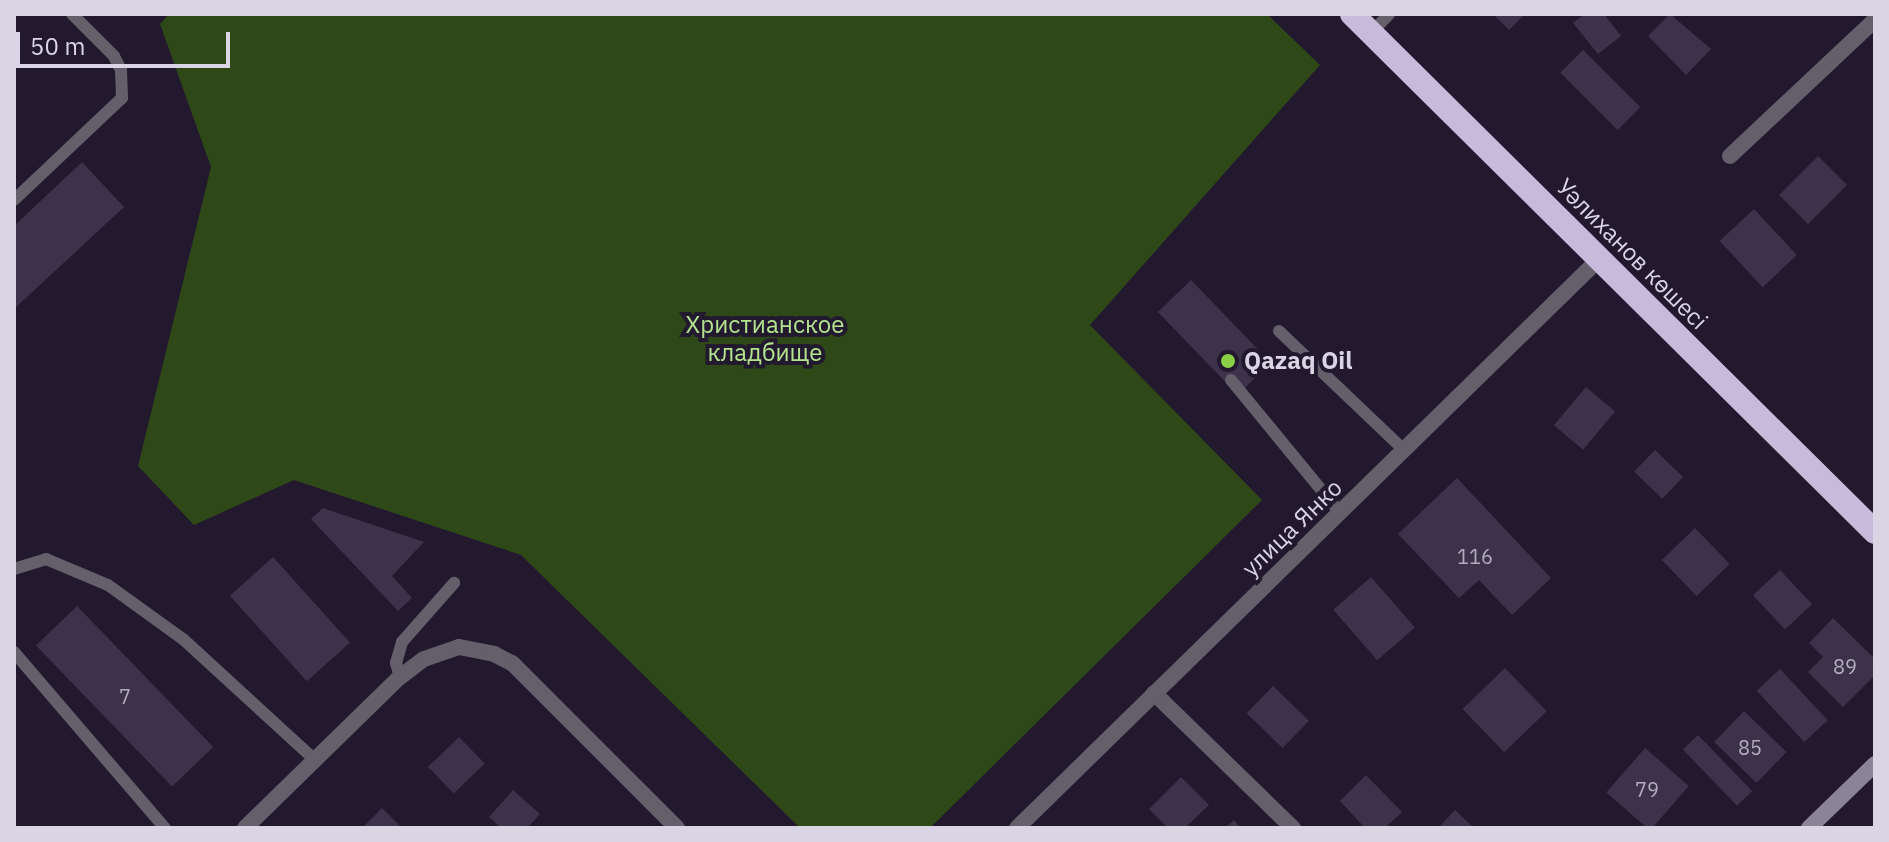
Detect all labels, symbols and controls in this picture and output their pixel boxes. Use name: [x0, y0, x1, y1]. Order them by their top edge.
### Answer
scale bar: [20, 16, 234, 66]
text: 50 m: [30, 30, 85, 62]
street label: Уәлиханов көшесі: [1551, 173, 1713, 335]
park label: Христианское кладбище: [686, 311, 844, 367]
place label: Qazaq Oil: [1244, 347, 1352, 375]
marker: Qazaq Oil: [1219, 352, 1237, 370]
street label: улица Янко: [1236, 473, 1348, 583]
house number: 116: [1457, 544, 1493, 568]
house number: 89: [1833, 654, 1857, 678]
house number: 7: [119, 684, 131, 708]
house number: 85: [1738, 735, 1762, 759]
house number: 79: [1635, 777, 1659, 801]

